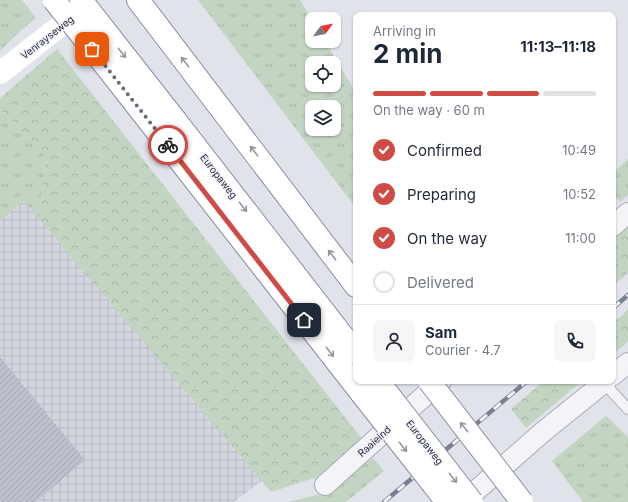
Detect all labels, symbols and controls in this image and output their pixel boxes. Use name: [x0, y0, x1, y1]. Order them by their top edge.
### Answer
north arrow: [305, 12, 341, 48]
map controls: [305, 12, 341, 136]
street label: Venrayseweg: [18, 13, 76, 61]
text: Arriving in: [373, 23, 436, 39]
pin: [75, 32, 109, 66]
text: 11:13–11:18: [520, 37, 596, 56]
icon: bag: [81, 38, 103, 60]
text: 2 min: [373, 38, 443, 69]
one-way arrow: [118, 47, 127, 58]
one-way arrow: [181, 56, 190, 67]
button: locate: [305, 56, 341, 92]
button: layers: [305, 100, 341, 136]
text: On the way · 60 m: [373, 102, 485, 118]
courier: [148, 125, 188, 165]
icon: bike: [157, 134, 179, 156]
icon: check: [373, 139, 395, 161]
text: Confirmed: [407, 141, 482, 160]
text: 10:49: [562, 142, 596, 158]
one-way arrow: [249, 146, 258, 157]
street label: Europaweg: [198, 151, 240, 201]
icon: check: [373, 183, 395, 205]
text: Preparing: [407, 185, 476, 204]
text: 10:52: [563, 186, 596, 202]
one-way arrow: [238, 202, 247, 213]
icon: check: [373, 227, 395, 249]
text: On the way: [407, 229, 487, 248]
text: 11:00: [565, 230, 596, 246]
one-way arrow: [328, 250, 337, 261]
text: Delivered: [407, 273, 474, 292]
pin: [287, 303, 321, 337]
icon: home: [293, 309, 315, 331]
button: person: [373, 320, 415, 362]
button: phone: [554, 320, 596, 362]
text: Sam: [425, 323, 457, 342]
text: Courier · 4.7: [425, 342, 501, 358]
one-way arrow: [325, 347, 334, 358]
street label: Europaweg: [404, 417, 446, 467]
one-way arrow: [460, 421, 468, 432]
street label: Raaieind: [355, 423, 393, 459]
one-way arrow: [399, 441, 408, 452]
one-way arrow: [449, 473, 458, 484]

